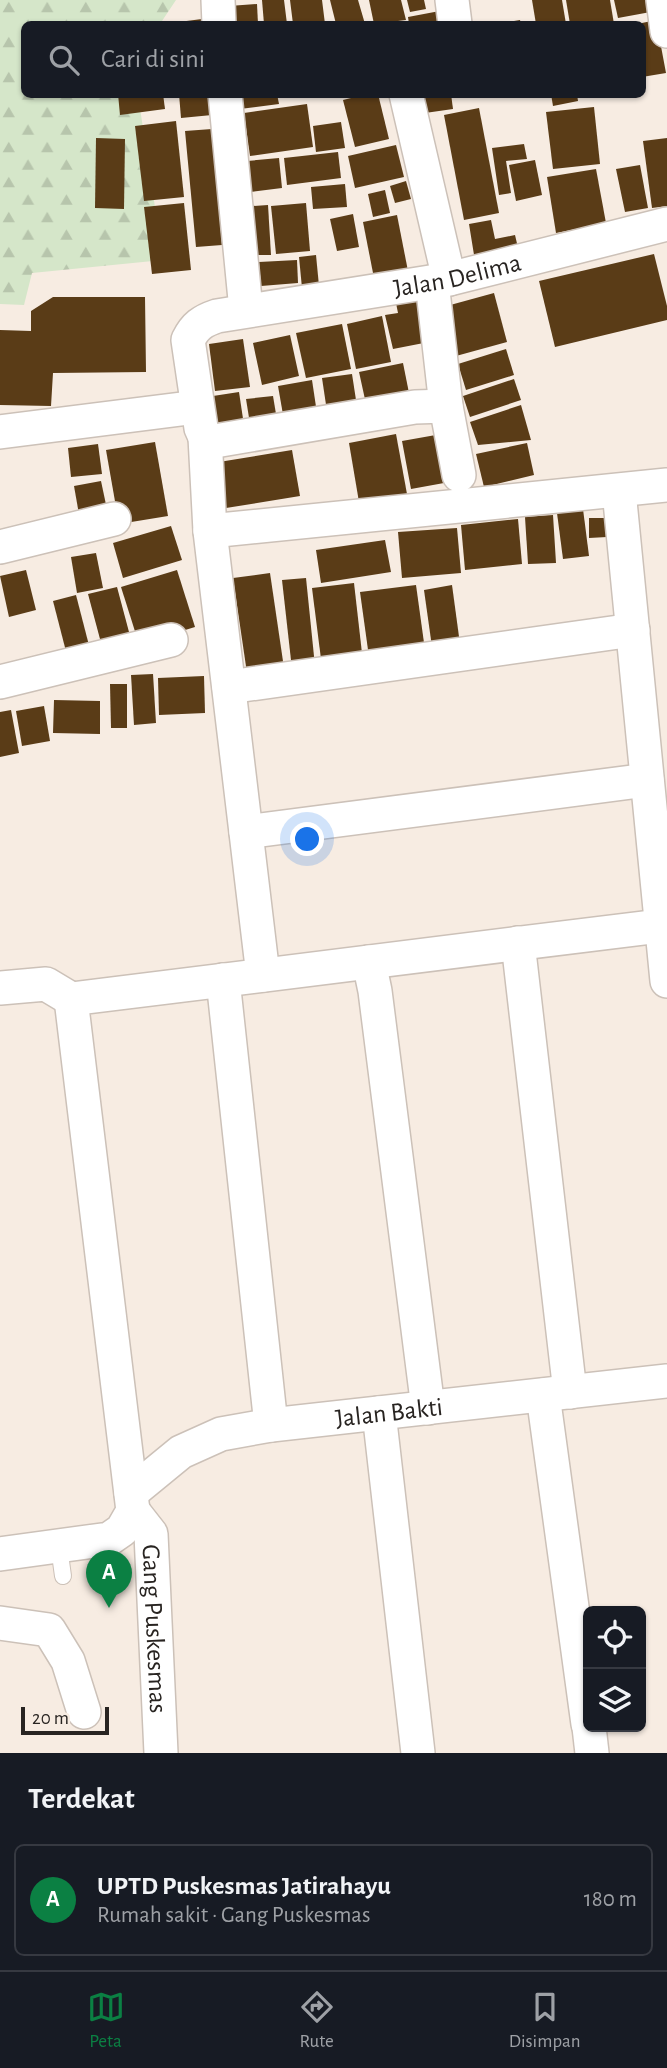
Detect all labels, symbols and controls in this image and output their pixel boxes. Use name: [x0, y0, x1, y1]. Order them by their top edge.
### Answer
search box: [21, 21, 646, 98]
icon: search: [45, 41, 83, 79]
text: Cari di sini: [101, 46, 205, 72]
street label: Jalan Delima: [392, 249, 524, 302]
your location: [290, 822, 324, 856]
street label: Jalan Bakti: [334, 1394, 444, 1432]
street label: Gang Puskesmas: [137, 1544, 171, 1714]
pin: A: [86, 1550, 132, 1608]
map controls: [583, 1606, 646, 1732]
button: locate: [583, 1606, 646, 1669]
button: layers: [583, 1669, 646, 1732]
scale bar: [21, 1704, 108, 1736]
text: 20 m: [32, 1709, 69, 1728]
text: Terdekat: [28, 1784, 135, 1814]
text: UPTD Puskesmas Jatirahayu: [97, 1873, 391, 1899]
text: A: [46, 1888, 60, 1911]
text: 180 m: [584, 1888, 637, 1911]
text: Rumah sakit · Gang Puskesmas: [97, 1904, 370, 1927]
tab: Peta: [87, 1988, 125, 2053]
tab: Rute: [298, 1988, 336, 2053]
tab: Disimpan: [509, 1988, 580, 2053]

